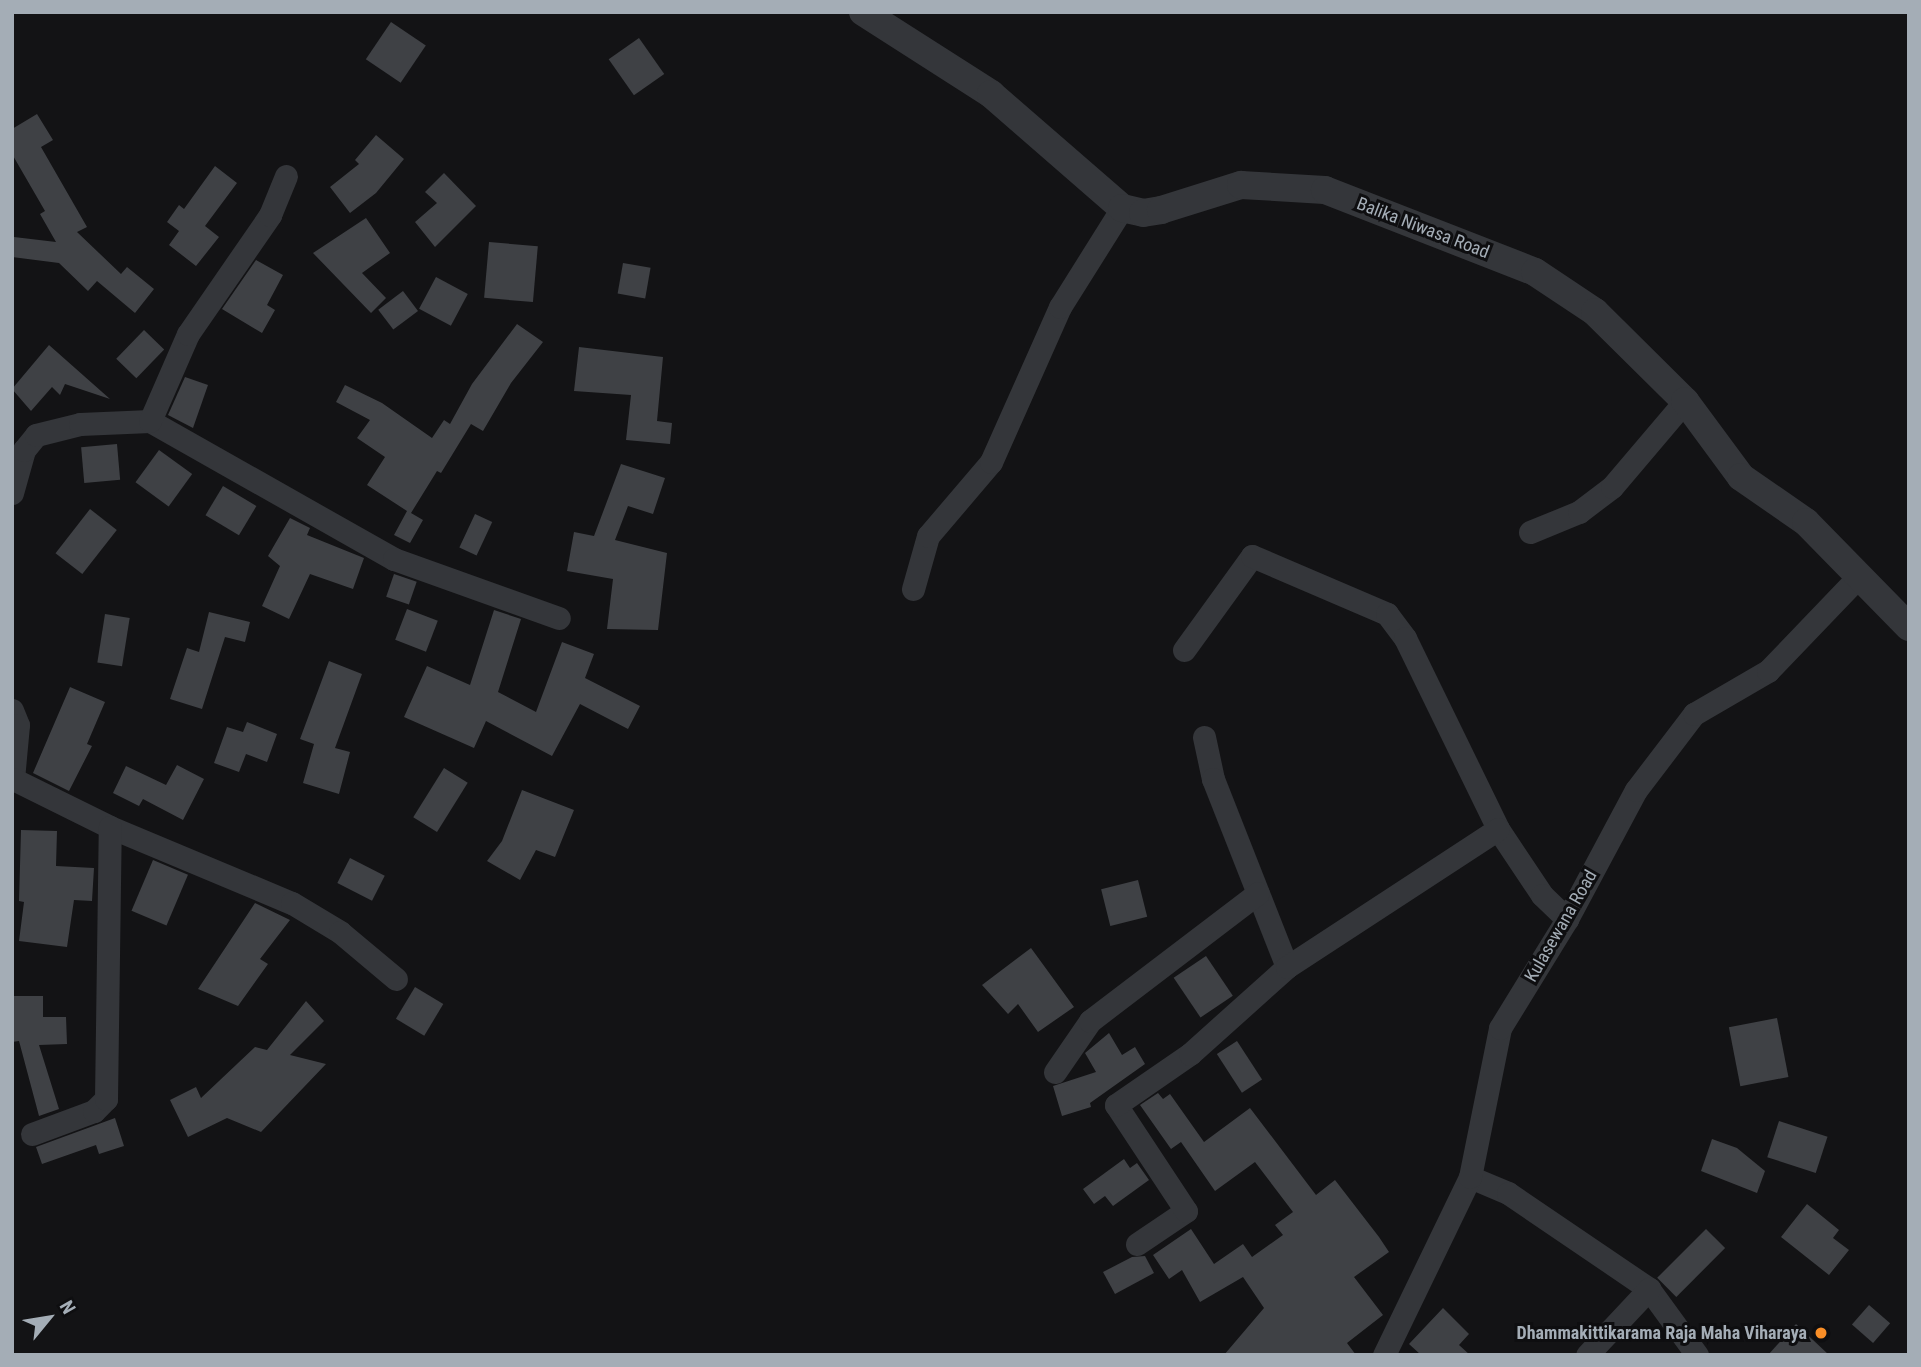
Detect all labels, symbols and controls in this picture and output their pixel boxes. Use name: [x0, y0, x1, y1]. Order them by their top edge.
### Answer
street label: Balika Niwasa Road: [1354, 193, 1492, 263]
street label: Kulasewana Road: [1520, 866, 1602, 986]
north arrow: [14, 1283, 84, 1353]
text: N: [55, 1296, 80, 1318]
place label: Dhammakittikarama Raja Maha Viharaya: [1517, 1322, 1807, 1344]
marker: Dhammakittikarama Raja Maha Viharaya: [1813, 1325, 1829, 1341]

